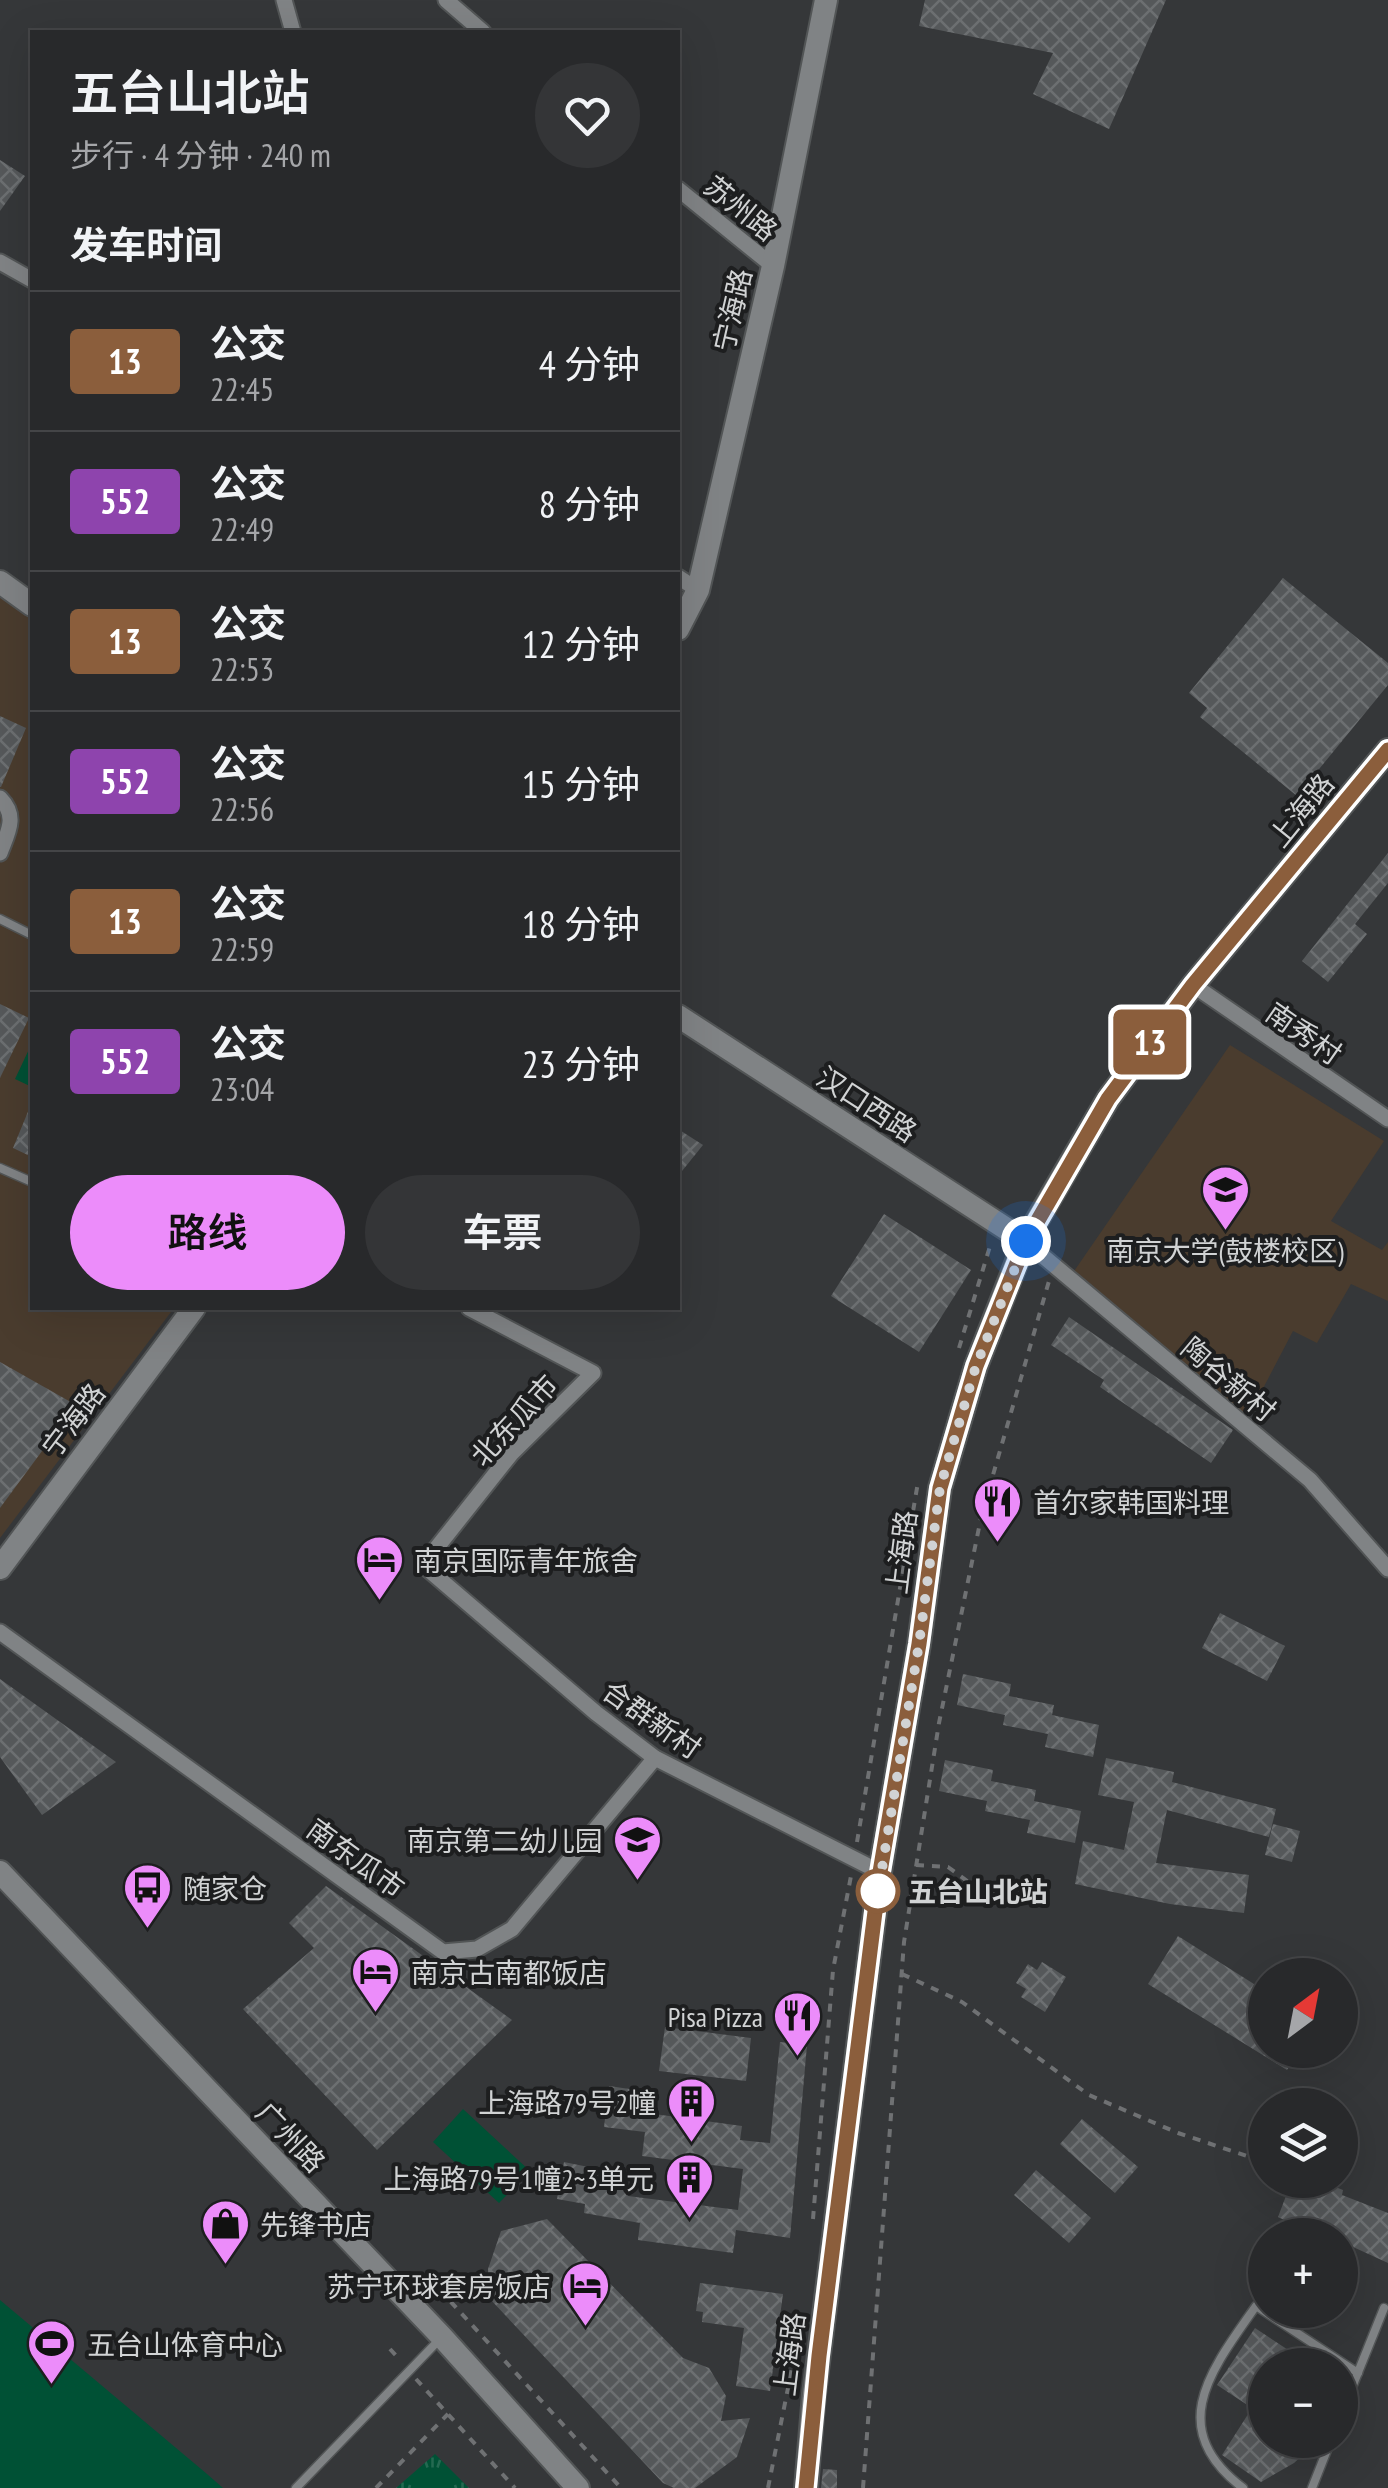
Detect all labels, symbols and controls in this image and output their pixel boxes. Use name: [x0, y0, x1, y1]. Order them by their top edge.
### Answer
text: 五台山北站: [70, 61, 310, 123]
button: heart: [535, 63, 640, 168]
text: 步行 · 4 分钟 · 240 m: [70, 134, 331, 176]
street label: 苏州路: [697, 167, 785, 249]
text: 发车时间: [70, 220, 222, 269]
street label: 宁海路: [705, 265, 759, 355]
text: 公交: [210, 318, 286, 367]
text: 13: [108, 338, 142, 384]
text: 4 分钟: [539, 339, 640, 388]
text: 22:45: [210, 368, 274, 410]
text: 公交: [210, 458, 286, 507]
text: 552: [100, 478, 150, 524]
text: 8 分钟: [539, 479, 640, 528]
text: 22:49: [210, 508, 274, 550]
text: 公交: [210, 598, 286, 647]
text: 13: [108, 618, 142, 664]
text: 12 分钟: [522, 619, 640, 668]
text: 22:53: [210, 648, 274, 690]
text: 公交: [210, 738, 286, 787]
text: 552: [100, 758, 150, 804]
text: 15 分钟: [522, 759, 640, 808]
street label: 上海路: [1260, 766, 1342, 854]
text: 22:56: [210, 788, 274, 830]
text: 公交: [210, 878, 286, 927]
text: 13: [108, 898, 142, 944]
text: 18 分钟: [522, 899, 640, 948]
text: 22:59: [210, 928, 274, 970]
street label: 南秀村: [1259, 994, 1349, 1072]
line badge: 13: [1105, 1010, 1195, 1074]
text: 公交: [210, 1018, 286, 1067]
text: 13: [1133, 1019, 1167, 1065]
text: 552: [100, 1038, 150, 1084]
text: 23 分钟: [522, 1039, 640, 1088]
street label: 汉口西路: [810, 1058, 924, 1150]
text: 23:04: [210, 1068, 274, 1110]
school or university icon: 南京大学(鼓楼校区): [1199, 1164, 1251, 1232]
button: 路线: [70, 1175, 345, 1290]
button: 车票: [365, 1175, 640, 1290]
your location: [1001, 1216, 1051, 1266]
place label: 南京大学(鼓楼校区): [1106, 1232, 1344, 1269]
street label: 陶谷新村: [1174, 1329, 1284, 1429]
street label: 北东瓜市: [462, 1366, 566, 1474]
street label: 宁海路: [33, 1375, 113, 1465]
restaurant icon: 首尔家韩国料理: [972, 1476, 1024, 1544]
place label: 首尔家韩国料理: [1033, 1484, 1229, 1521]
street label: 上海路: [878, 1508, 924, 1596]
hotel icon: 南京国际青年旅舍: [353, 1534, 405, 1602]
place label: 南京国际青年旅舍: [414, 1542, 638, 1579]
street label: 合群新村: [596, 1672, 708, 1766]
street label: 南东瓜市: [300, 1810, 412, 1906]
school or university icon: 南京第二幼儿园: [612, 1814, 664, 1882]
place label: 南京第二幼儿园: [407, 1822, 603, 1859]
bus stop icon: 随家仓: [122, 1862, 174, 1930]
place label: 随家仓: [183, 1870, 267, 1907]
marker: 五台山北站: [857, 1870, 899, 1912]
place label: 五台山北站: [908, 1873, 1048, 1910]
hotel icon: 南京古南都饭店: [350, 1946, 402, 2014]
place label: 南京古南都饭店: [411, 1954, 607, 1991]
north arrow: [1248, 1958, 1358, 2068]
map controls: [1248, 1958, 1358, 2458]
restaurant icon: Pisa Pizza: [772, 1990, 824, 2058]
place label: Pisa Pizza: [668, 1998, 763, 2035]
building icon: 上海路79号2幢: [665, 2076, 717, 2144]
place label: 上海路79号2幢: [478, 2084, 656, 2121]
button: layers: [1248, 2088, 1358, 2198]
street label: 广州路: [249, 2094, 333, 2180]
building icon: 上海路79号1幢2~3单元: [663, 2152, 715, 2220]
place label: 上海路79号1幢2~3单元: [383, 2160, 654, 2197]
shop icon: 先锋书店: [199, 2198, 251, 2266]
place label: 先锋书店: [260, 2206, 372, 2243]
button: +: [1248, 2218, 1358, 2328]
hotel icon: 苏宁环球套房饭店: [560, 2260, 612, 2328]
place label: 苏宁环球套房饭店: [327, 2268, 551, 2305]
street label: 上海路: [766, 2310, 812, 2398]
sports icon: 五台山体育中心: [26, 2318, 78, 2386]
place label: 五台山体育中心: [87, 2326, 283, 2363]
button: −: [1248, 2348, 1358, 2458]

